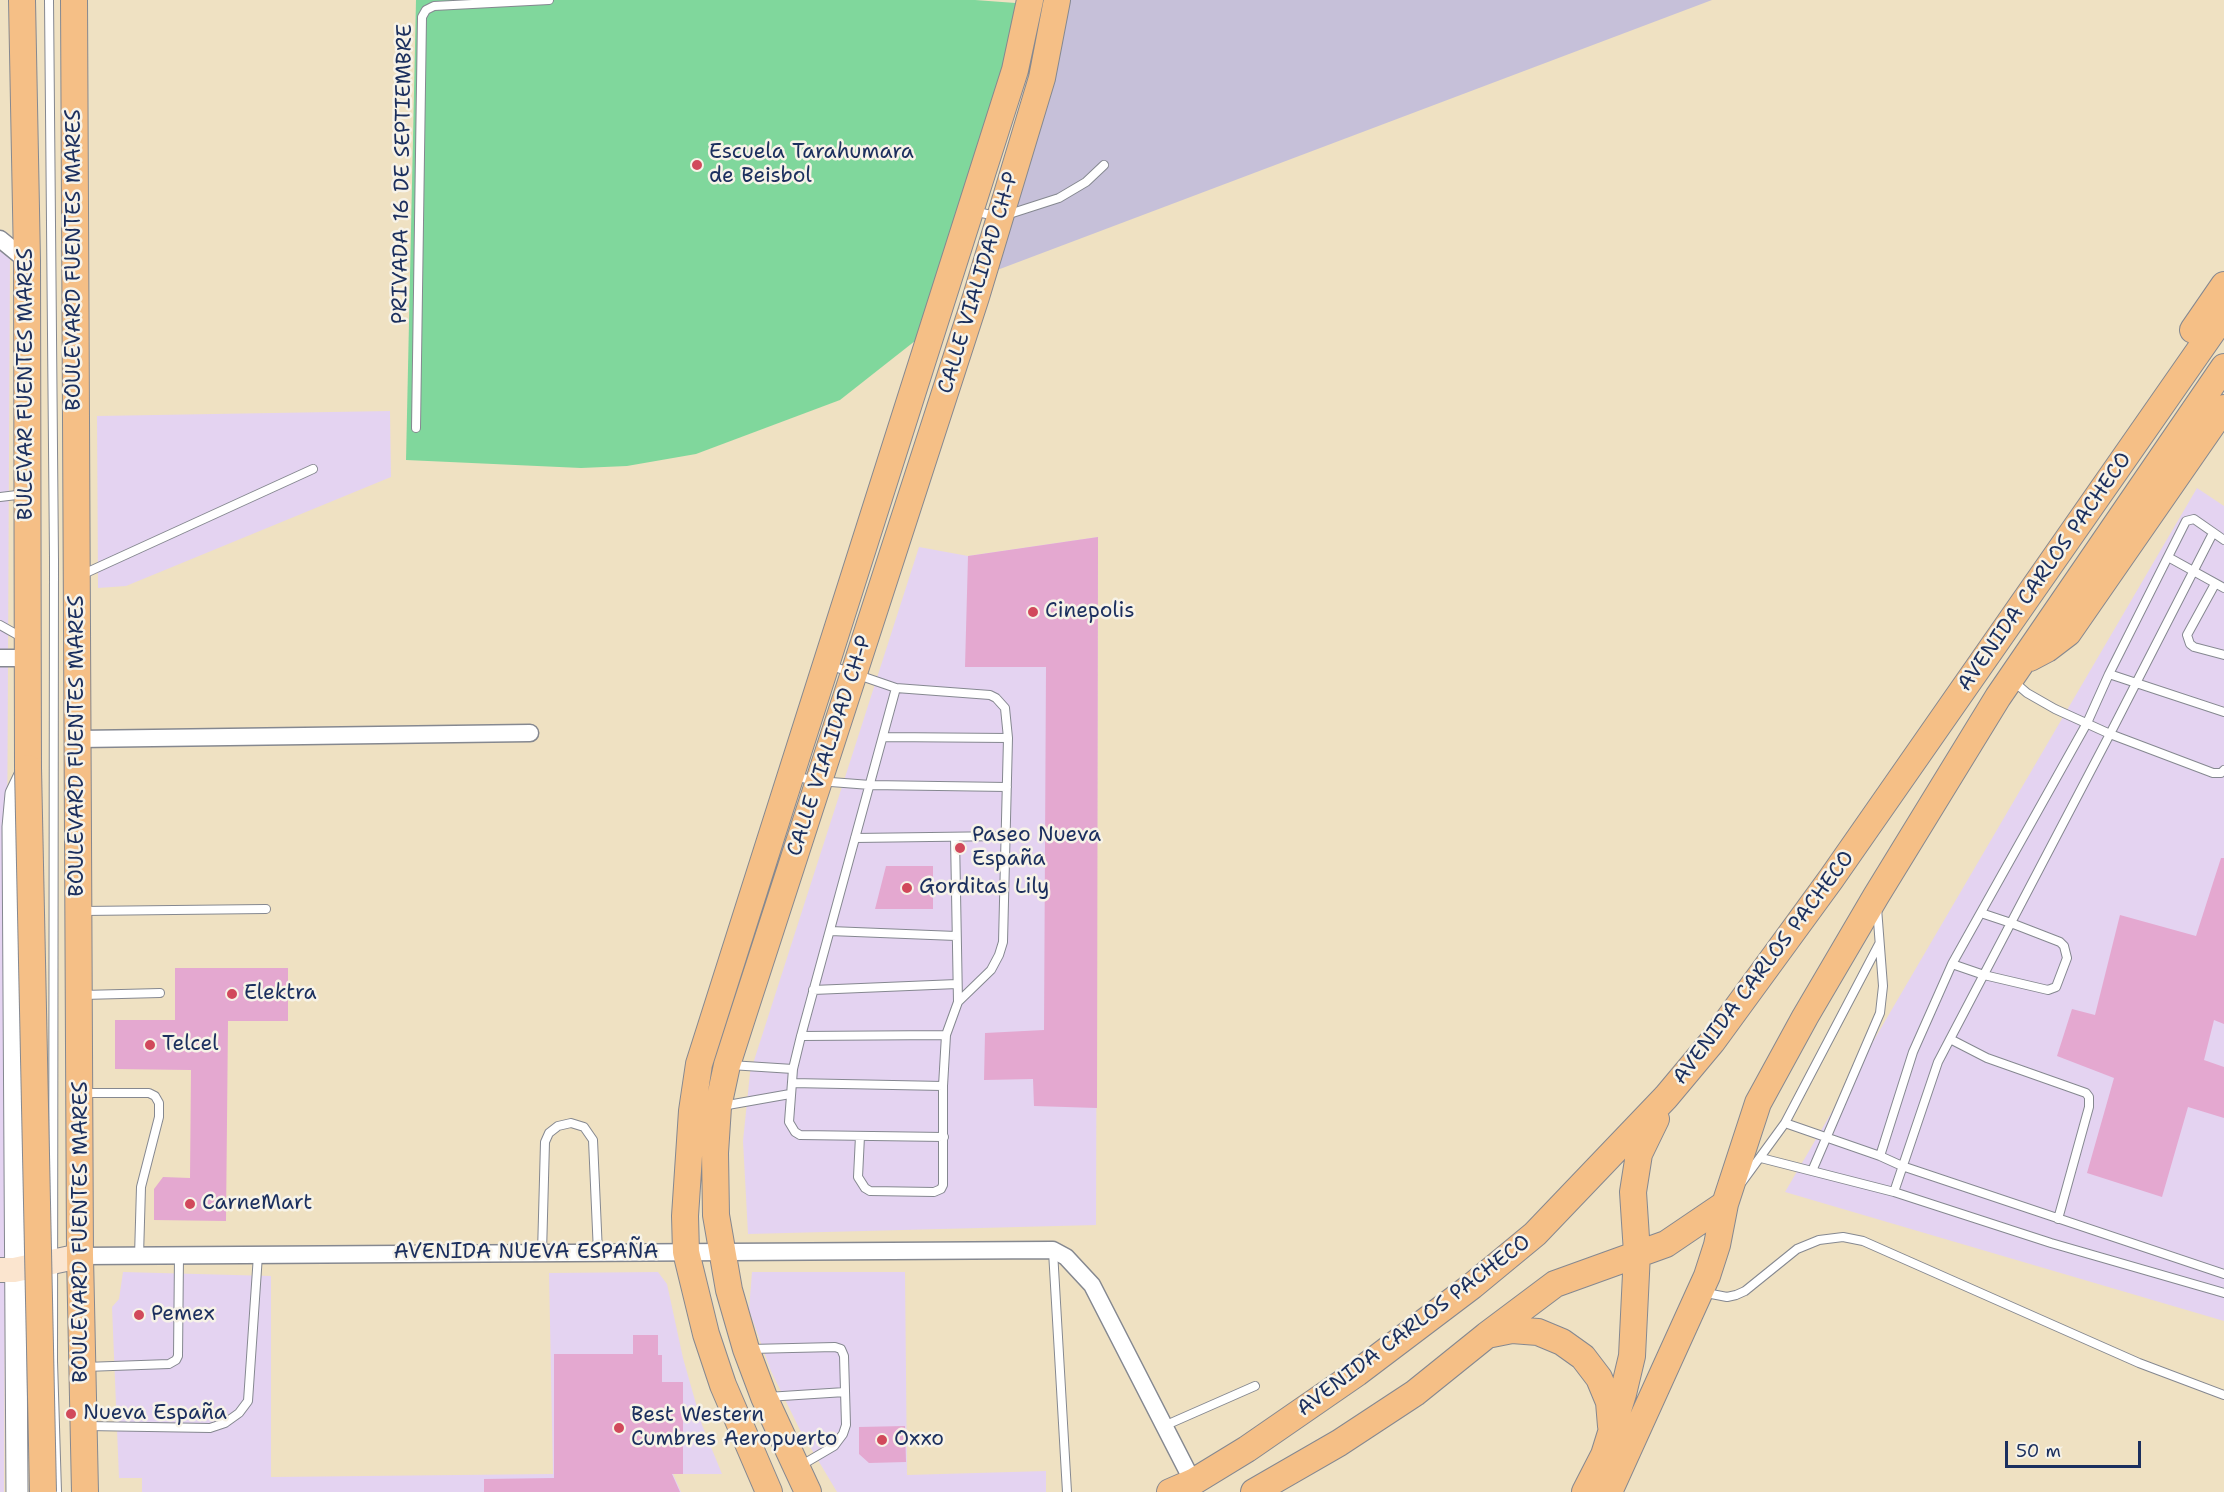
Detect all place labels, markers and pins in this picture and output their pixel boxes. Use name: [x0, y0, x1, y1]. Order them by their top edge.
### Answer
place label: Escuela Tarahumara de Beisbol: [709, 140, 914, 190]
marker: Escuela Tarahumara de Beisbol: [690, 158, 704, 172]
place label: Cinepolis: [1045, 599, 1135, 625]
marker: Cinepolis: [1026, 605, 1040, 619]
place label: Paseo Nueva España: [972, 823, 1101, 873]
marker: Paseo Nueva España: [953, 841, 967, 855]
place label: Gorditas Lily: [919, 875, 1049, 901]
marker: Gorditas Lily: [900, 881, 914, 895]
place label: Elektra: [244, 981, 317, 1007]
marker: Elektra: [225, 987, 239, 1001]
place label: Telcel: [162, 1032, 219, 1058]
marker: Telcel: [143, 1038, 157, 1052]
place label: CarneMart: [202, 1191, 312, 1217]
marker: CarneMart: [183, 1197, 197, 1211]
place label: Pemex: [151, 1302, 215, 1328]
marker: Pemex: [132, 1308, 146, 1322]
place label: Nueva España: [83, 1401, 227, 1427]
place label: Best Western Cumbres Aeropuerto: [631, 1403, 838, 1453]
marker: Nueva España: [64, 1407, 78, 1421]
marker: Best Western Cumbres Aeropuerto: [612, 1421, 626, 1435]
place label: Oxxo: [894, 1427, 944, 1453]
marker: Oxxo: [875, 1433, 889, 1447]

